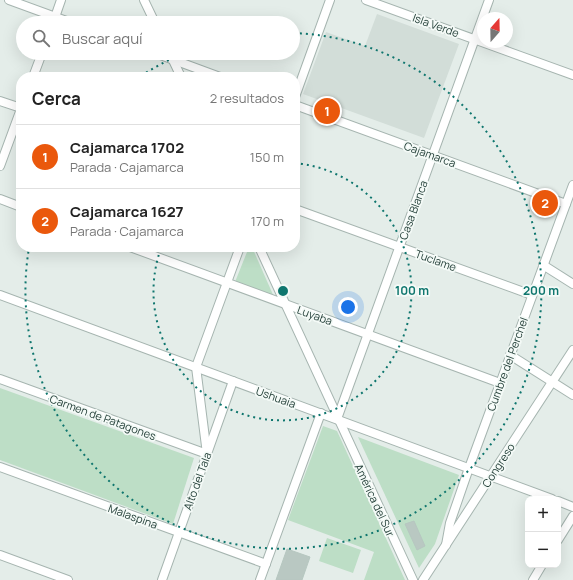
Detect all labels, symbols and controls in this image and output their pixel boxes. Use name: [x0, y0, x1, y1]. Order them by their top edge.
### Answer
street label: Isla Verde: [411, 10, 462, 41]
north arrow: [477, 12, 513, 48]
search box: [16, 16, 300, 60]
icon: search: [30, 27, 52, 49]
text: Buscar aquí: [62, 28, 143, 49]
text: Cerca: [32, 87, 81, 110]
text: 2 resultados: [210, 89, 284, 107]
pin: 1: [314, 96, 340, 126]
text: Cajamarca 1702: [70, 137, 184, 158]
street label: Cajamarca: [402, 138, 458, 170]
text: 1: [42, 148, 48, 166]
text: 150 m: [250, 148, 284, 166]
text: Parada · Cajamarca: [70, 158, 184, 176]
street label: Casa Blanca: [395, 178, 431, 242]
pin: 2: [532, 188, 558, 218]
text: Cajamarca 1627: [70, 201, 184, 222]
text: 2: [41, 212, 49, 230]
text: 170 m: [251, 212, 284, 230]
text: Parada · Cajamarca: [70, 222, 184, 240]
street label: Tuclame: [413, 246, 459, 275]
text: 100 m: [395, 282, 429, 299]
text: 200 m: [523, 282, 559, 299]
centre of rings: [276, 284, 290, 298]
your location: [338, 297, 358, 317]
street label: Luyaba: [295, 302, 335, 328]
street label: Cumbre del Perchel: [483, 315, 531, 413]
street label: Ushuaia: [254, 383, 298, 411]
street label: Carmen de Patagones: [48, 391, 158, 443]
street label: Congreso: [478, 440, 518, 490]
street label: Alto del Tala: [180, 450, 214, 512]
street label: América del Sur: [352, 461, 398, 539]
map controls: [525, 496, 561, 568]
button: +: [525, 496, 561, 532]
street label: Malaspina: [106, 500, 160, 532]
button: −: [525, 532, 561, 568]

